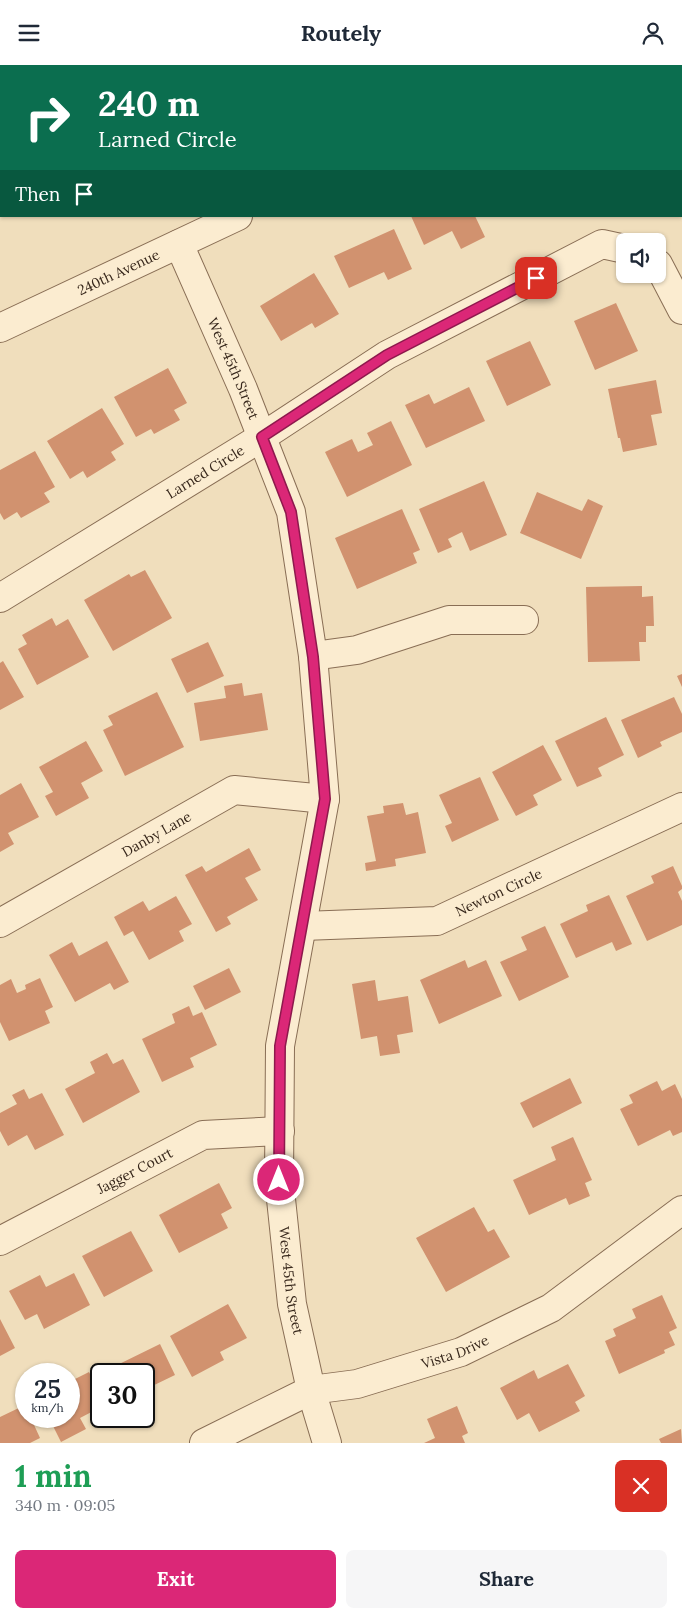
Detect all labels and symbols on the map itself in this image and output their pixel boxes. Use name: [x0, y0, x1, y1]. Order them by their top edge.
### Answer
street label: 240th Avenue: [75, 245, 163, 299]
pin: [515, 257, 557, 299]
street label: West 45th Street: [204, 315, 263, 423]
street label: Larned Circle: [163, 441, 248, 503]
street label: Danby Lane: [119, 807, 195, 861]
street label: Newton Circle: [452, 864, 545, 920]
street label: Jagger Court: [93, 1143, 176, 1198]
position arrow: [252, 1153, 304, 1205]
street label: West 45th Street: [275, 1226, 308, 1337]
street label: Vista Drive: [418, 1331, 492, 1373]
speed limit sign: 30: [90, 1363, 155, 1428]

